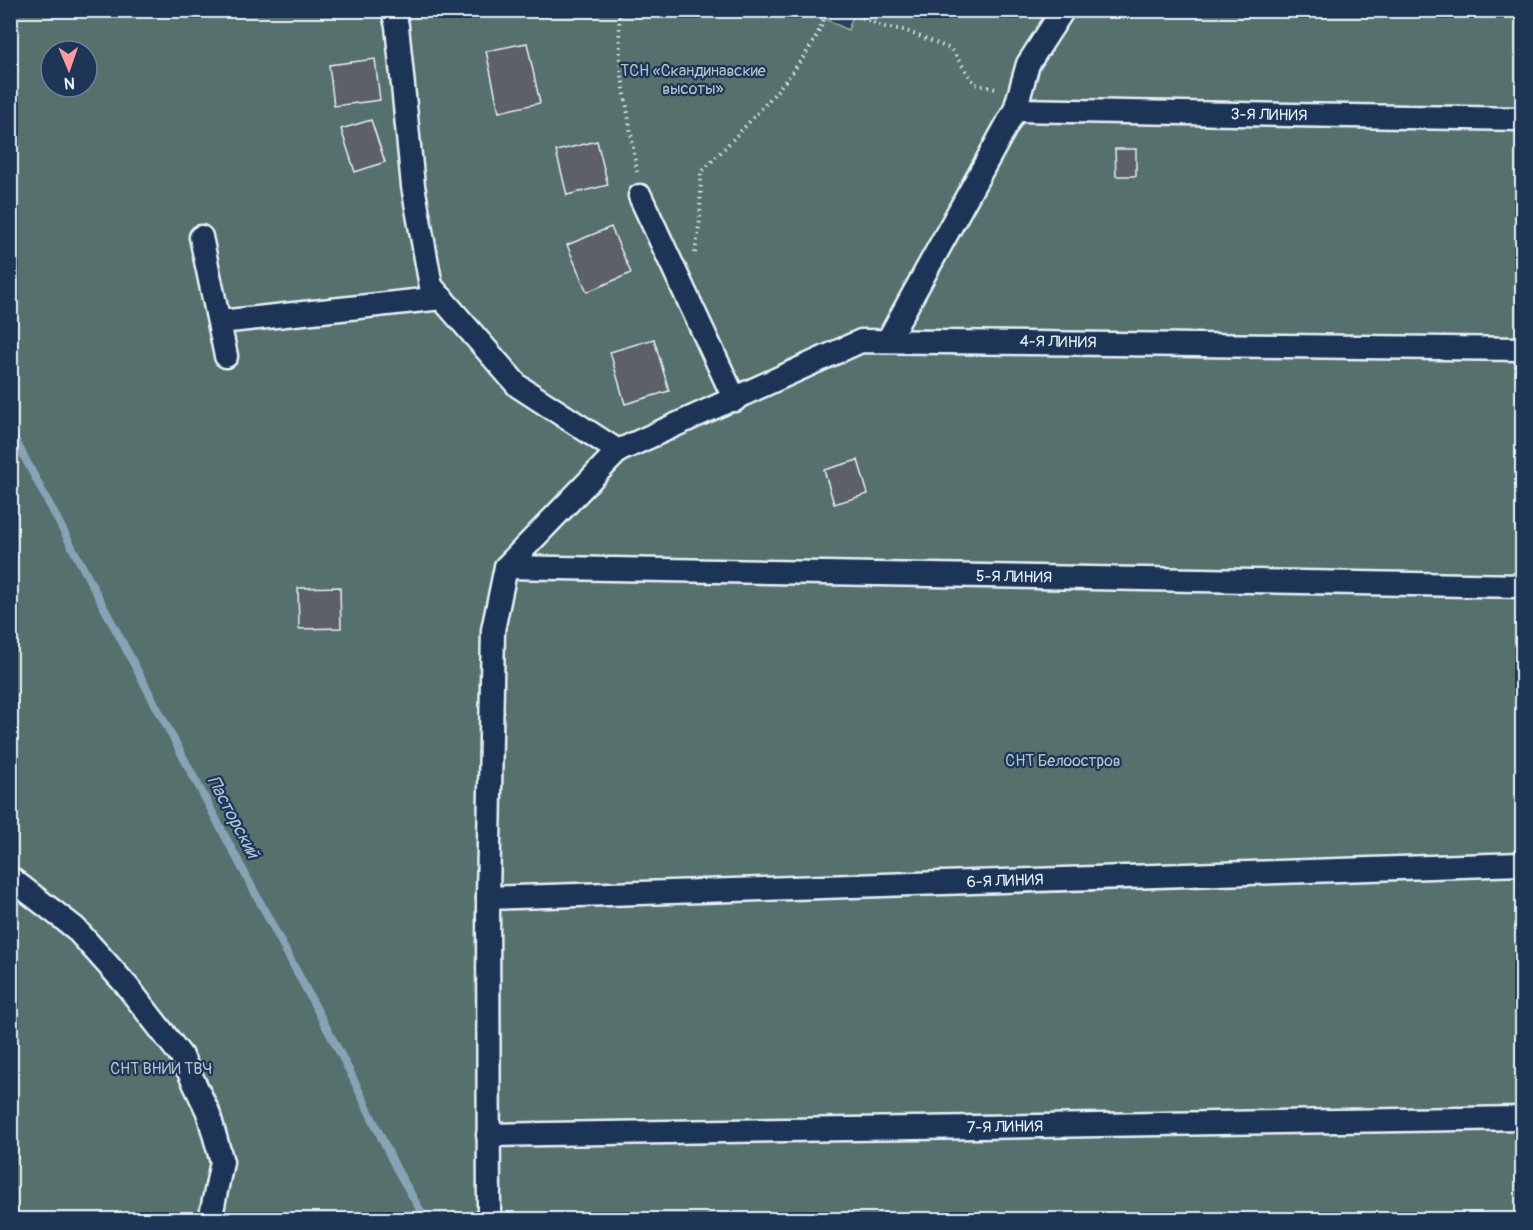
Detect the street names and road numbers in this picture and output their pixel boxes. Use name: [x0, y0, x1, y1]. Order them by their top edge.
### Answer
street label: 3-Я ЛИНИЯ: [1230, 104, 1308, 126]
street label: 4-Я ЛИНИЯ: [1019, 331, 1097, 353]
street label: 5-Я ЛИНИЯ: [976, 566, 1052, 588]
street label: 6-Я ЛИНИЯ: [966, 870, 1044, 892]
street label: 7-Я ЛИНИЯ: [967, 1116, 1043, 1138]

